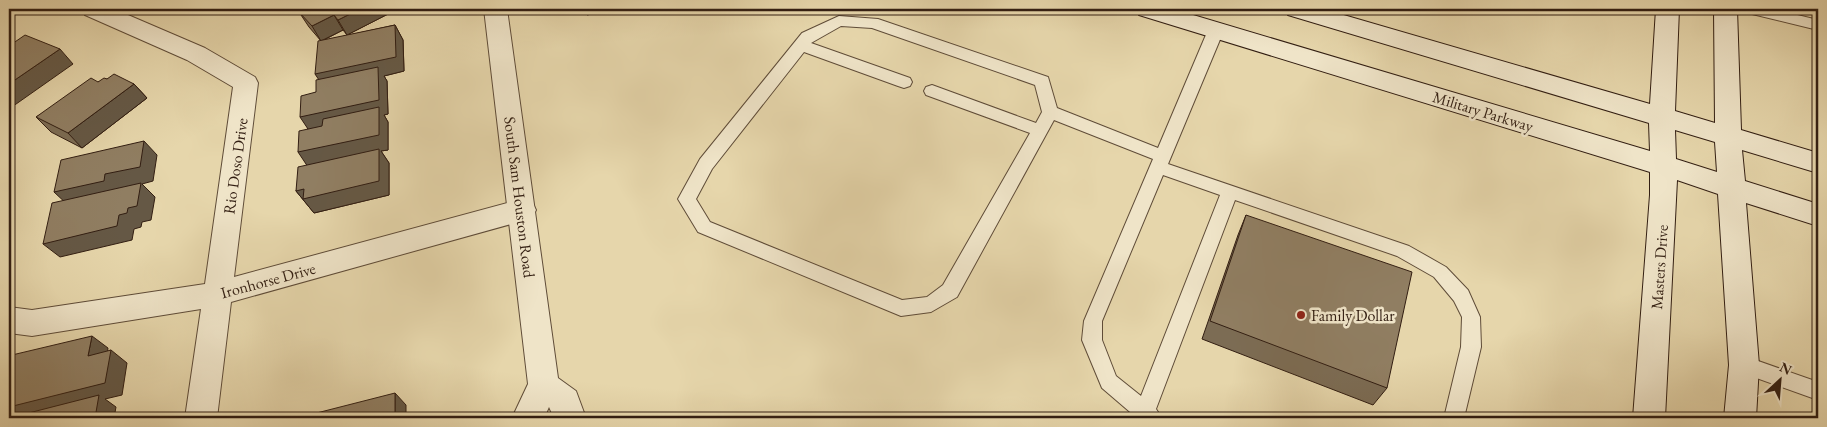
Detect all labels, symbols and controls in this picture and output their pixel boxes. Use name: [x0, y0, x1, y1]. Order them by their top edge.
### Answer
street label: Military Parkway: [1430, 86, 1537, 137]
street label: South Sam Houston Road: [499, 115, 540, 280]
street label: Rio Doso Drive: [218, 117, 253, 216]
street label: Masters Drive: [1646, 224, 1673, 310]
street label: Ironhorse Drive: [218, 258, 318, 303]
place label: Family Dollar: [1311, 305, 1395, 326]
marker: Family Dollar: [1295, 309, 1307, 321]
north arrow: [1754, 354, 1804, 404]
text: N: [1777, 358, 1795, 379]

